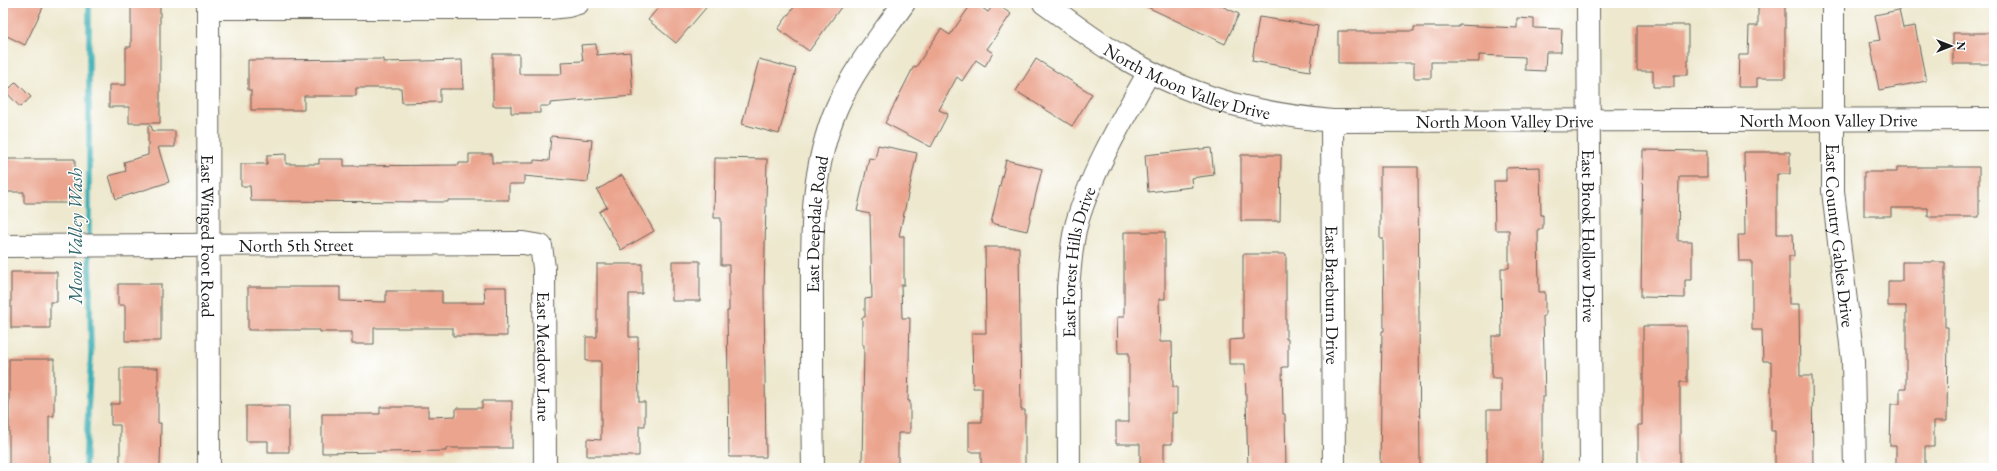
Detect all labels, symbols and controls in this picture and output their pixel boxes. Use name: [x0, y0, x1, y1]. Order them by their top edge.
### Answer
north arrow: [1931, 26, 1971, 66]
street label: North Moon Valley Drive: [1100, 37, 1272, 124]
text: N: [1954, 42, 1968, 51]
street label: North Moon Valley Drive: [1740, 108, 1918, 131]
street label: North Moon Valley Drive: [1416, 109, 1594, 132]
street label: East Country Gables Drive: [1821, 144, 1860, 329]
street label: East Brook Hollow Drive: [1577, 149, 1602, 323]
street label: East Deepdale Road: [800, 153, 833, 293]
street label: East Winged Foot Road: [197, 154, 220, 318]
water label: Moon Valley Wash: [63, 168, 88, 305]
street label: East Forest Hills Drive: [1057, 183, 1100, 338]
street label: East Braeburn Drive: [1321, 225, 1345, 365]
street label: North 5th Street: [239, 232, 354, 256]
street label: East Meadow Lane: [533, 291, 556, 422]

